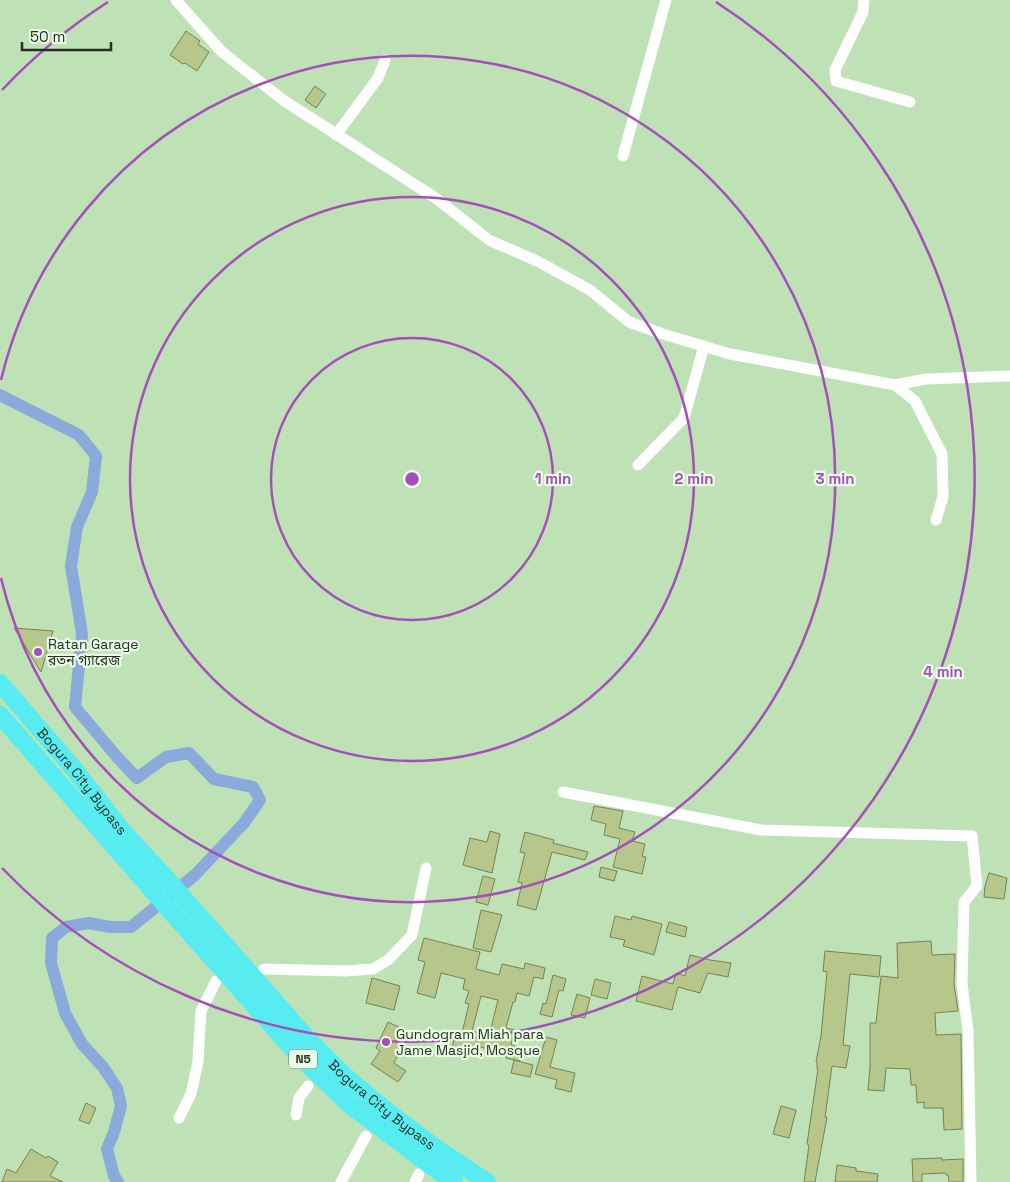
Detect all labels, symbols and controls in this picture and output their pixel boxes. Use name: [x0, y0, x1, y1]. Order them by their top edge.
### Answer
scale bar: [22, 20, 111, 52]
text: 50 m: [30, 27, 65, 46]
text: 1 min: [535, 469, 571, 488]
text: 2 min: [675, 469, 713, 488]
text: 3 min: [816, 469, 854, 488]
centre of rings: [403, 470, 421, 488]
place label: Ratan Garage রতন গ্যারেজ: [47, 635, 139, 669]
marker: Ratan Garage রতন গ্যারেজ: [32, 646, 44, 658]
text: 4 min: [923, 662, 963, 681]
street label: Bogura City Bypass: [33, 724, 131, 839]
place label: Gundogram Miah para Jame Masjid, Mosque: [396, 1025, 544, 1059]
marker: Gundogram Miah para Jame Masjid, Mosque: [380, 1036, 392, 1048]
road number: N5: [289, 1050, 317, 1068]
street label: Bogura City Bypass: [325, 1056, 439, 1154]

